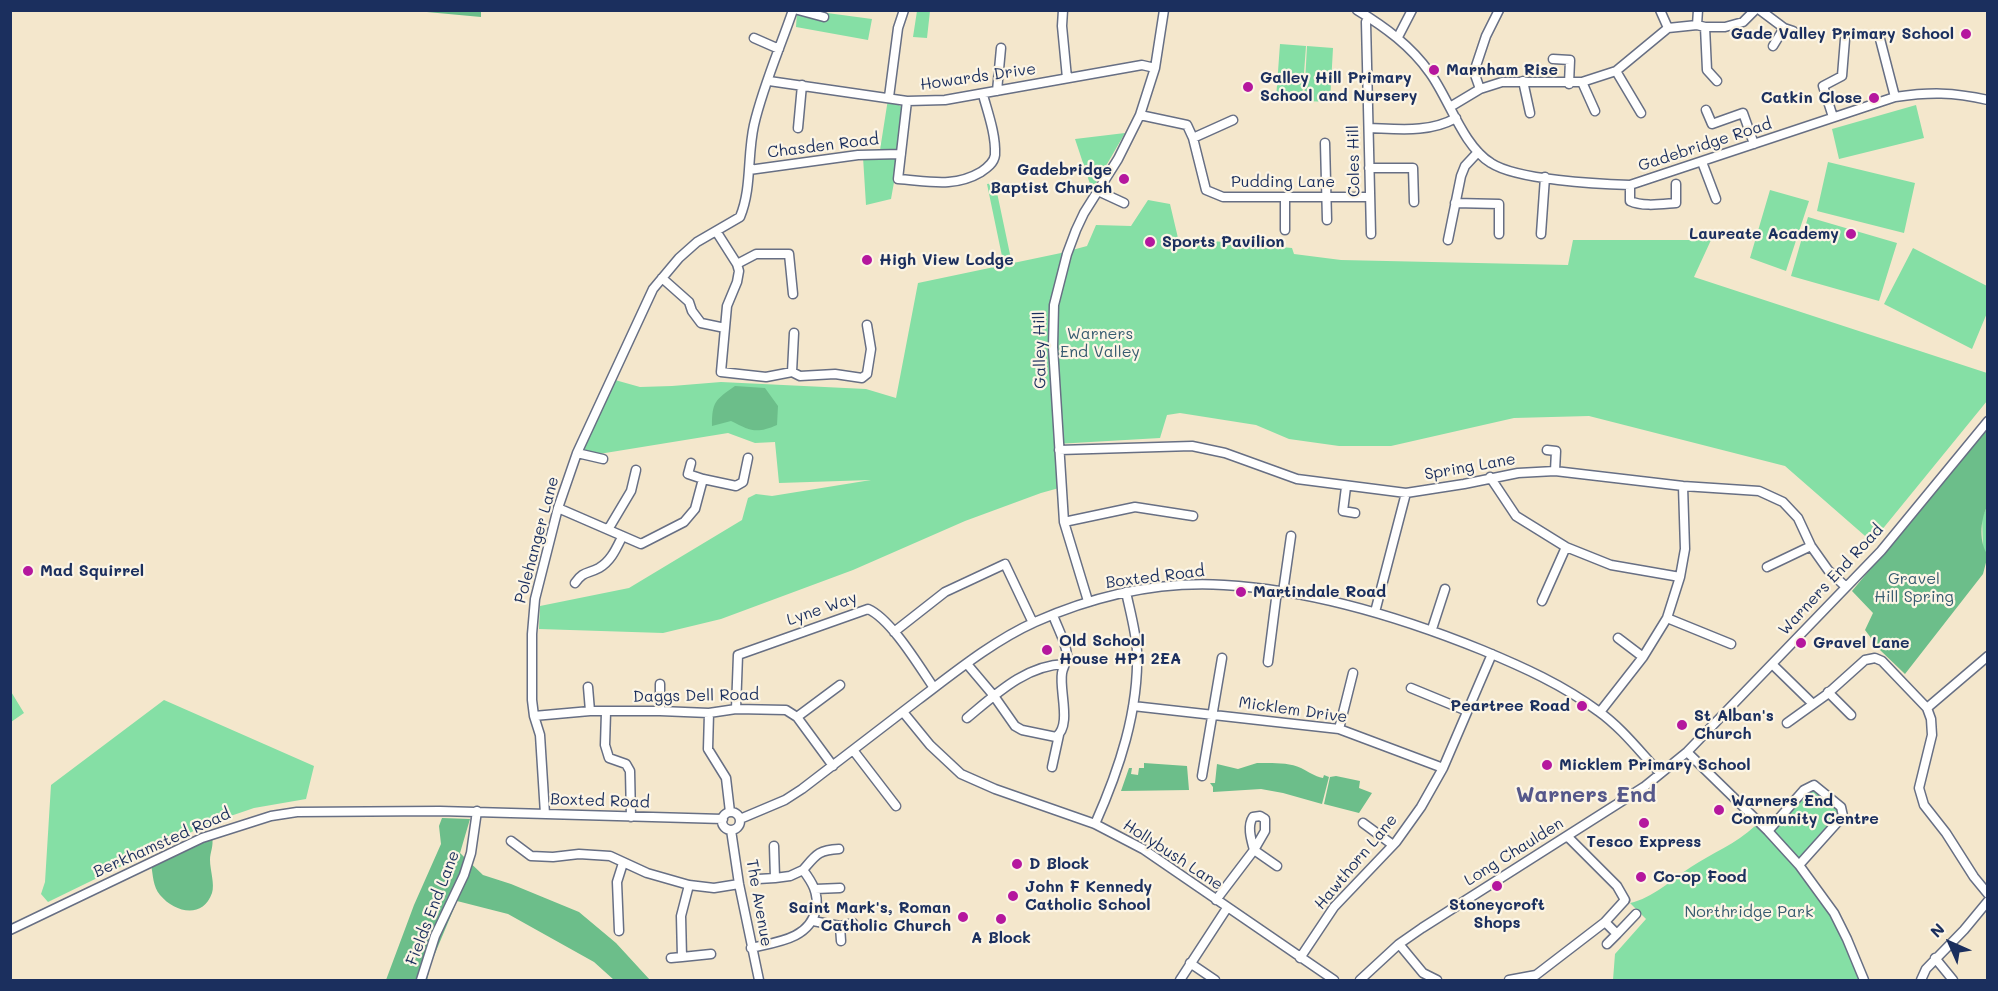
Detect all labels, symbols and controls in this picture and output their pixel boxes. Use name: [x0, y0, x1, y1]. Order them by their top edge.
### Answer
place label: Gade Valley Primary School: [1731, 24, 1954, 44]
marker: Gade Valley Primary School: [1959, 27, 1973, 41]
street label: Howards Drive: [919, 59, 1037, 95]
place label: Marnham Rise: [1446, 60, 1558, 80]
marker: Marnham Rise: [1427, 63, 1441, 77]
place label: Galley Hill Primary School and Nursery: [1260, 68, 1418, 106]
marker: Galley Hill Primary School and Nursery: [1241, 80, 1255, 94]
place label: Catkin Close: [1761, 88, 1862, 108]
marker: Catkin Close: [1867, 91, 1881, 105]
street label: Gadebridge Road: [1636, 114, 1774, 176]
street label: Coles Hill: [1344, 125, 1364, 197]
street label: Chasden Road: [766, 130, 880, 162]
place label: Gadebridge Baptist Church: [990, 160, 1112, 198]
marker: Gadebridge Baptist Church: [1117, 172, 1131, 186]
street label: Pudding Lane: [1231, 172, 1335, 192]
place label: Laureate Academy: [1689, 224, 1839, 244]
marker: Laureate Academy: [1844, 227, 1858, 241]
place label: Sports Pavilion: [1162, 232, 1285, 252]
marker: Sports Pavilion: [1143, 235, 1157, 249]
place label: High View Lodge: [879, 250, 1014, 270]
marker: High View Lodge: [860, 253, 874, 267]
street label: Galley Hill: [1030, 311, 1050, 389]
park label: Warners End Valley: [1060, 324, 1140, 362]
street label: Spring Lane: [1423, 450, 1517, 484]
street label: Polehanger Lane: [511, 474, 563, 606]
street label: Warners End Road: [1775, 520, 1887, 640]
place label: Mad Squirrel: [40, 561, 144, 581]
street label: Boxted Road: [1104, 561, 1206, 593]
marker: Mad Squirrel: [21, 564, 35, 578]
park label: Gravel Hill Spring: [1874, 569, 1954, 607]
place label: Martindale Road: [1253, 582, 1386, 602]
marker: Martindale Road: [1234, 585, 1248, 599]
street label: Lyne Way: [784, 588, 860, 630]
place label: Old School House HP1 2EA: [1059, 631, 1181, 669]
place label: Gravel Lane: [1813, 633, 1910, 653]
marker: Gravel Lane: [1794, 636, 1808, 650]
marker: Old School House HP1 2EA: [1040, 643, 1054, 657]
street label: Daggs Dell Road: [633, 685, 759, 707]
street label: Micklem Drive: [1237, 693, 1349, 727]
place label: Peartree Road: [1450, 696, 1570, 716]
marker: Peartree Road: [1575, 699, 1589, 713]
place label: St Alban's Church: [1694, 706, 1774, 744]
marker: St Alban's Church: [1675, 718, 1689, 732]
place label: Micklem Primary School: [1559, 755, 1750, 775]
marker: Micklem Primary School: [1540, 758, 1554, 772]
district label: Warners End: [1516, 782, 1656, 808]
street label: Boxted Road: [550, 790, 650, 812]
place label: Warners End Community Centre: [1731, 791, 1879, 829]
marker: Warners End Community Centre: [1712, 803, 1726, 817]
street label: Berkhamsted Road: [91, 804, 233, 882]
street label: Hawthorn Lane: [1311, 810, 1401, 914]
street label: Long Chaulden: [1461, 814, 1567, 890]
street label: Hollybush Lane: [1119, 816, 1227, 894]
marker: Tesco Express: [1637, 816, 1651, 830]
place label: Tesco Express: [1587, 832, 1701, 852]
street label: Fields End Lane: [402, 848, 464, 968]
place label: D Block: [1029, 854, 1089, 874]
marker: D Block: [1010, 857, 1024, 871]
street label: The Avenue: [742, 858, 776, 948]
place label: Co-op Food: [1653, 867, 1747, 887]
marker: Co-op Food: [1634, 870, 1648, 884]
place label: John F Kennedy Catholic School: [1025, 877, 1152, 915]
marker: Stoneycroft Shops: [1490, 879, 1504, 893]
marker: John F Kennedy Catholic School: [1006, 889, 1020, 903]
place label: Stoneycroft Shops: [1449, 895, 1545, 933]
place label: Saint Mark's, Roman Catholic Church: [788, 898, 951, 936]
park label: Northridge Park: [1684, 902, 1814, 922]
marker: Saint Mark's, Roman Catholic Church: [956, 910, 970, 924]
marker: A Block: [994, 912, 1008, 926]
north arrow: [1920, 913, 1980, 973]
text: N: [1925, 918, 1949, 942]
place label: A Block: [971, 928, 1031, 948]

